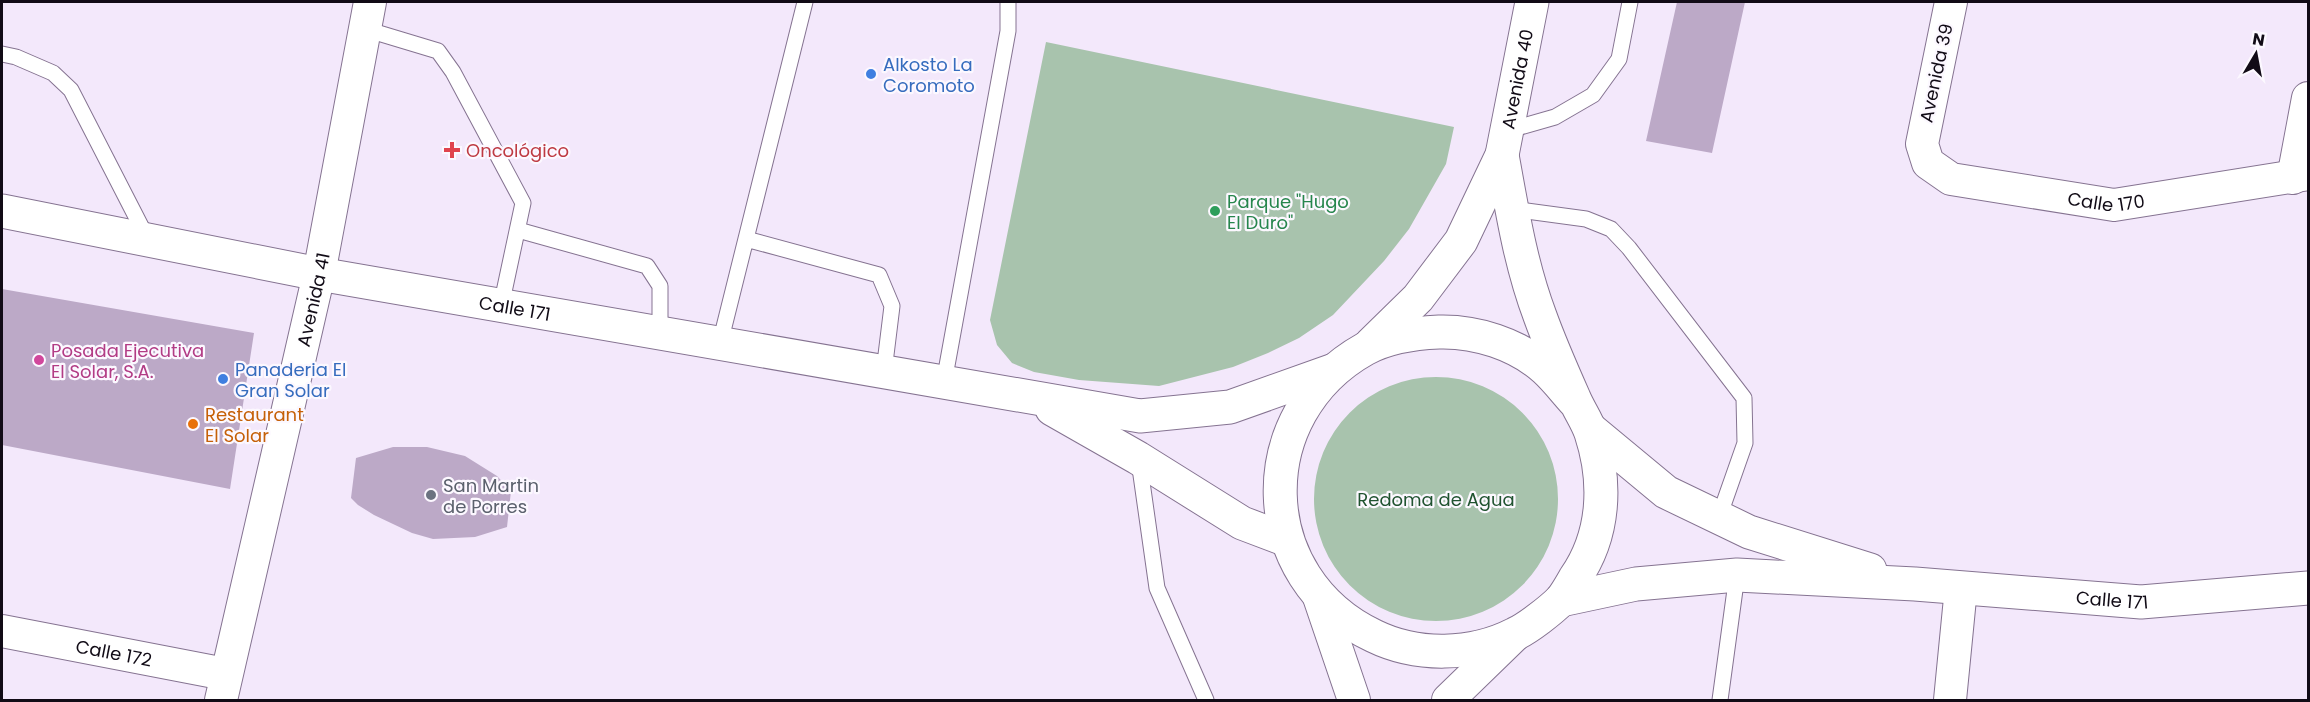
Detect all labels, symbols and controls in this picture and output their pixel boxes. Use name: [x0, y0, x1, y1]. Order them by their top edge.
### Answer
street label: Avenida 39: [1913, 21, 1959, 125]
north arrow: [2226, 24, 2286, 84]
street label: Avenida 40: [1495, 27, 1539, 131]
text: N: [2251, 27, 2266, 52]
place label: Alkosto La Coromoto: [883, 52, 975, 98]
marker: Alkosto La Coromoto: [864, 67, 878, 81]
place label: Oncológico: [466, 138, 569, 163]
marker: Oncológico: [443, 141, 461, 159]
street label: Calle 170: [2066, 185, 2147, 217]
place label: Parque "Hugo El Duro": [1227, 189, 1349, 235]
marker: Parque "Hugo El Duro": [1208, 204, 1222, 218]
street label: Avenida 41: [290, 250, 335, 349]
street label: Calle 171: [477, 289, 553, 326]
place label: Posada Ejecutiva El Solar, S.A.: [51, 338, 204, 384]
marker: Posada Ejecutiva El Solar, S.A.: [32, 353, 46, 367]
place label: Panaderia El Gran Solar: [235, 357, 346, 403]
marker: Panaderia El Gran Solar: [216, 372, 230, 386]
place label: Restaurant El Solar: [205, 402, 304, 448]
marker: Restaurant El Solar: [186, 417, 200, 431]
place label: San Martin de Porres: [443, 473, 539, 519]
park label: Redoma de Agua: [1357, 487, 1515, 512]
marker: San Martin de Porres: [424, 488, 438, 502]
street label: Calle 171: [2075, 584, 2149, 615]
street label: Calle 172: [74, 633, 154, 672]

